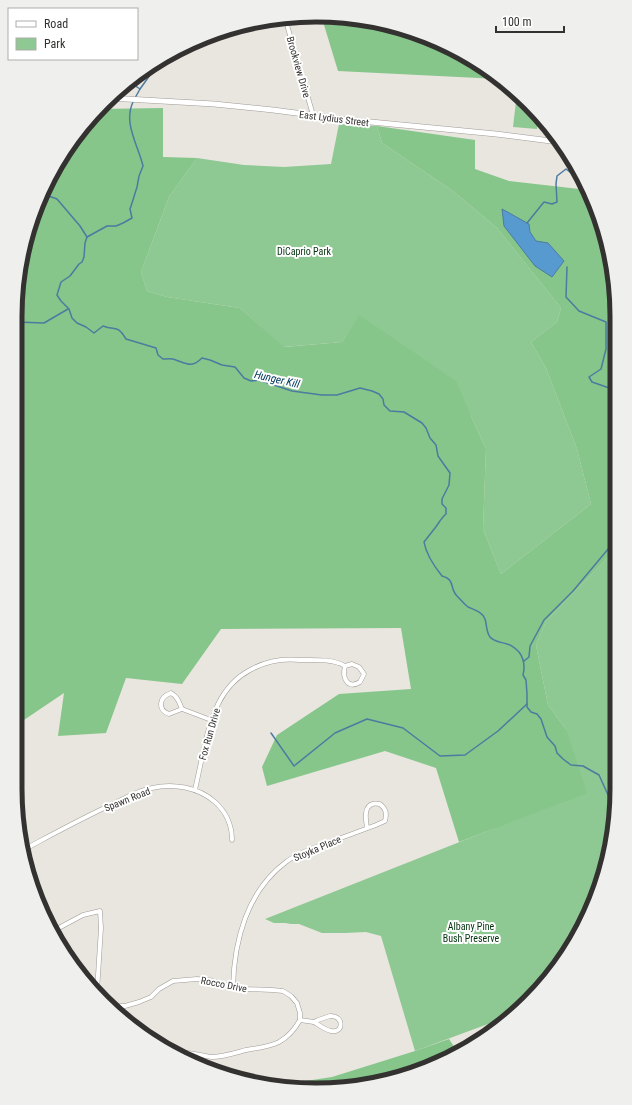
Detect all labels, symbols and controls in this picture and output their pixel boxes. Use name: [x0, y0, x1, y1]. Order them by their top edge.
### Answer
legend: [8, 8, 138, 60]
scale bar: [496, 8, 564, 34]
text: 100 m: [502, 15, 532, 29]
text: Road: [44, 17, 68, 31]
street label: Brookview Drive: [285, 35, 313, 99]
text: Park: [44, 37, 66, 51]
street label: East Lydius Street: [298, 109, 369, 128]
park label: DiCaprio Park: [277, 246, 331, 257]
water label: Hunger Kill: [253, 368, 301, 391]
street label: Fox Run Drive: [197, 707, 222, 761]
street label: Spawn Road: [103, 785, 152, 814]
street label: Stoyka Place: [292, 833, 343, 863]
park label: Albany Pine Bush Preserve: [443, 921, 500, 944]
street label: Rocco Drive: [200, 975, 248, 994]

